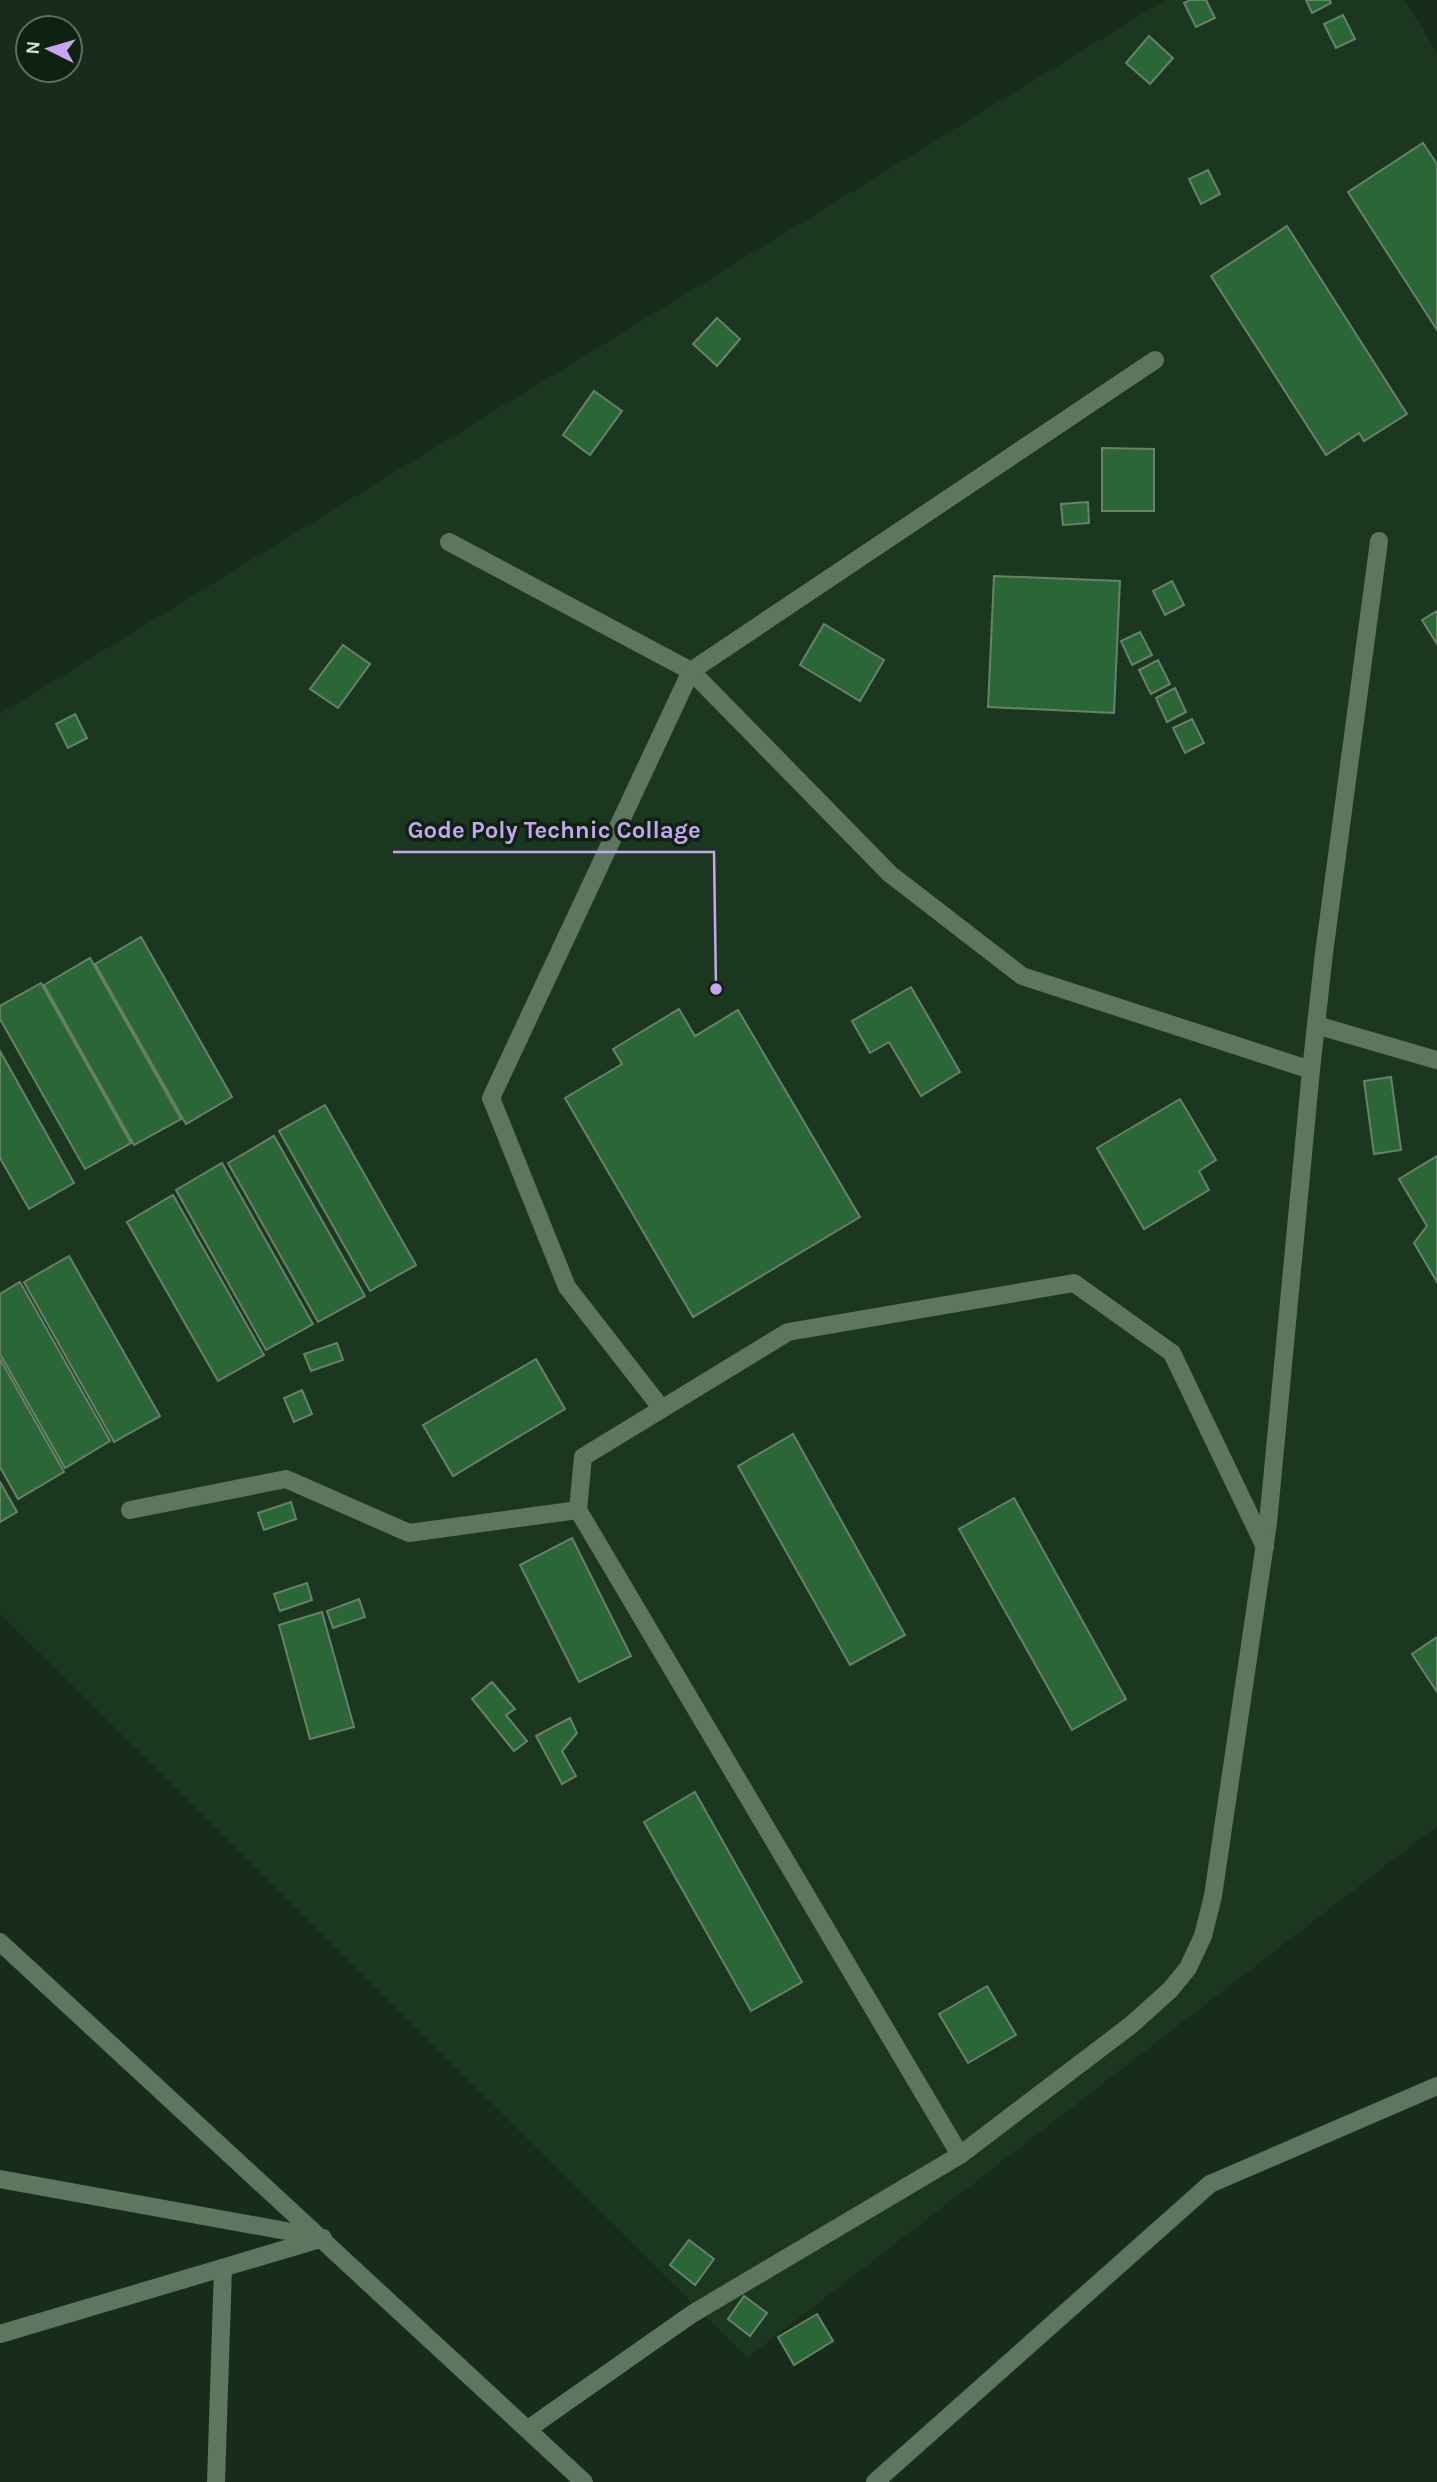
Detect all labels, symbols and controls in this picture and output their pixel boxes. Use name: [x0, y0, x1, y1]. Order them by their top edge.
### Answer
north arrow: [14, 14, 84, 84]
text: N: [22, 40, 45, 55]
callout: Gode Poly Technic Collage: [393, 807, 714, 852]
text: Gode Poly Technic Collage: [407, 816, 701, 844]

